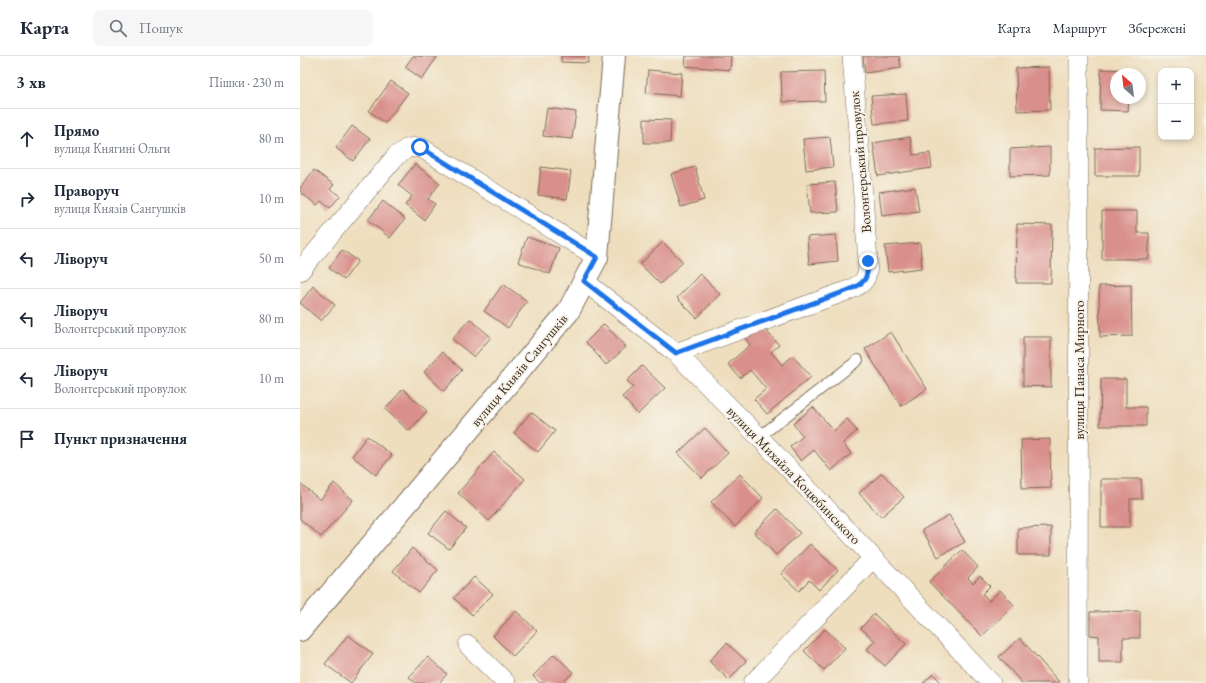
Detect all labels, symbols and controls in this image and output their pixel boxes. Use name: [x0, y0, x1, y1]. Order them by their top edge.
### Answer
search box: [93, 10, 373, 46]
text: Карта: [20, 15, 69, 40]
icon: search: [107, 17, 129, 39]
text: Пошук: [139, 18, 183, 37]
text: Карта: [997, 19, 1031, 37]
text: Маршрут: [1053, 19, 1107, 37]
text: Збережені: [1129, 19, 1186, 37]
north arrow: [1110, 68, 1146, 104]
map controls: [1158, 68, 1194, 140]
button: +: [1158, 68, 1194, 104]
text: 3 хв: [16, 71, 46, 93]
text: Пішки · 230 m: [209, 74, 284, 91]
street label: Волонтерський провулок: [845, 90, 875, 234]
button: −: [1158, 104, 1194, 140]
text: Прямо: [54, 121, 99, 140]
icon: ahead: [16, 128, 38, 150]
text: 80 m: [259, 130, 284, 147]
route start: [411, 138, 429, 156]
text: вулиця Княгині Ольги: [54, 140, 170, 157]
text: Праворуч: [54, 181, 119, 200]
icon: right: [16, 188, 38, 210]
text: 10 m: [259, 190, 284, 207]
text: вулиця Князів Сангушків: [54, 200, 186, 217]
icon: left: [16, 248, 38, 270]
text: Ліворуч: [54, 249, 108, 268]
text: 50 m: [259, 250, 284, 267]
route end: [859, 252, 877, 270]
street label: вулиця Панаса Мирного: [1070, 300, 1088, 440]
text: Ліворуч: [54, 301, 108, 320]
icon: left: [16, 308, 38, 330]
text: 80 m: [259, 310, 284, 327]
street label: вулиця Князів Сангушків: [467, 310, 572, 430]
text: Волонтерський провулок: [54, 320, 186, 337]
text: Ліворуч: [54, 361, 108, 380]
icon: left: [16, 368, 38, 390]
text: 10 m: [259, 370, 284, 387]
text: Волонтерський провулок: [54, 380, 186, 397]
street label: вулиця Михайла Коцюбинського: [723, 402, 865, 548]
icon: arrive: [16, 428, 38, 450]
text: Пункт призначення: [54, 429, 187, 448]

